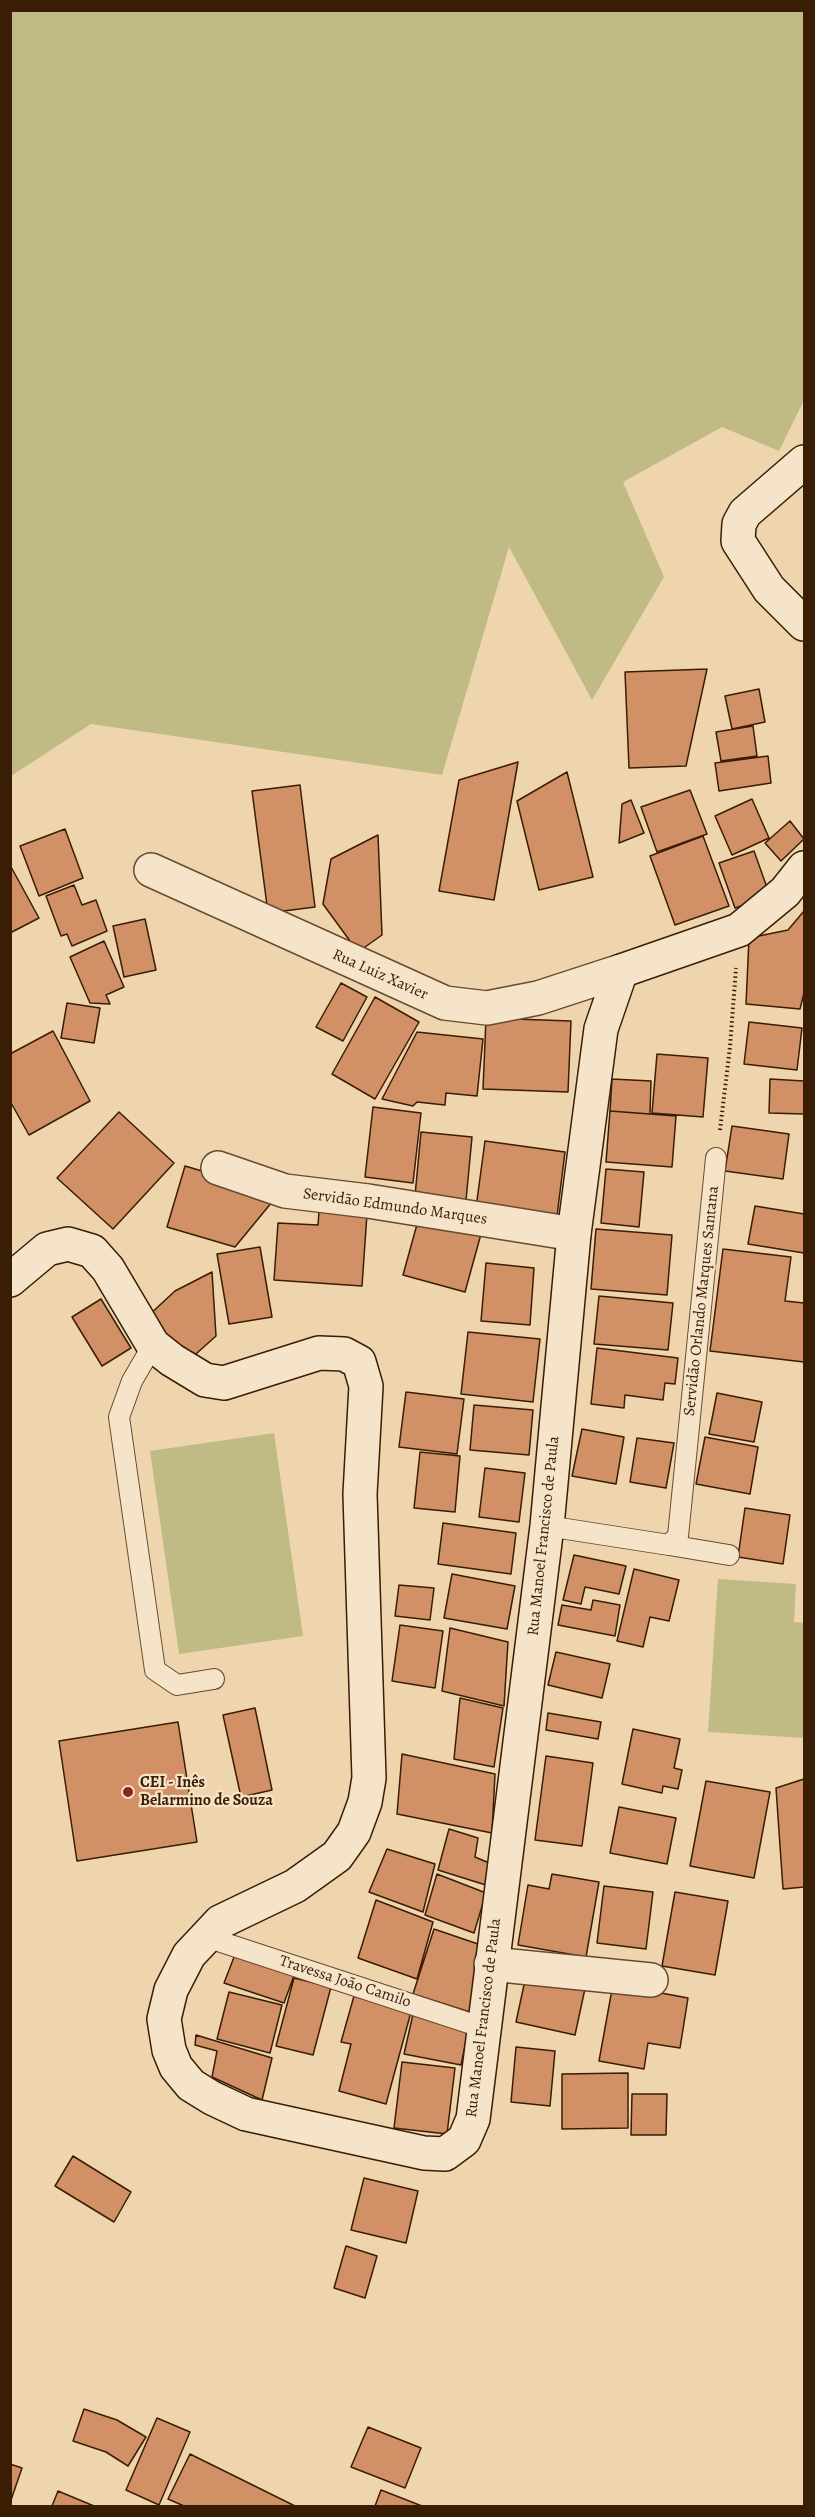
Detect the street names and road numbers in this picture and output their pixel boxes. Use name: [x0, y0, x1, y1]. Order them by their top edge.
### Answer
street label: Rua Luiz Xavier: [329, 945, 431, 1005]
street label: Servidão Edmundo Marques: [302, 1185, 488, 1229]
street label: Servidão Orlando Marques Santana: [680, 1185, 724, 1417]
street label: Rua Manoel Francisco de Paula: [524, 1435, 564, 1637]
street label: Rua Manoel Francisco de Paula: [462, 1917, 506, 2119]
street label: Travessa João Camilo: [277, 1952, 413, 2012]

